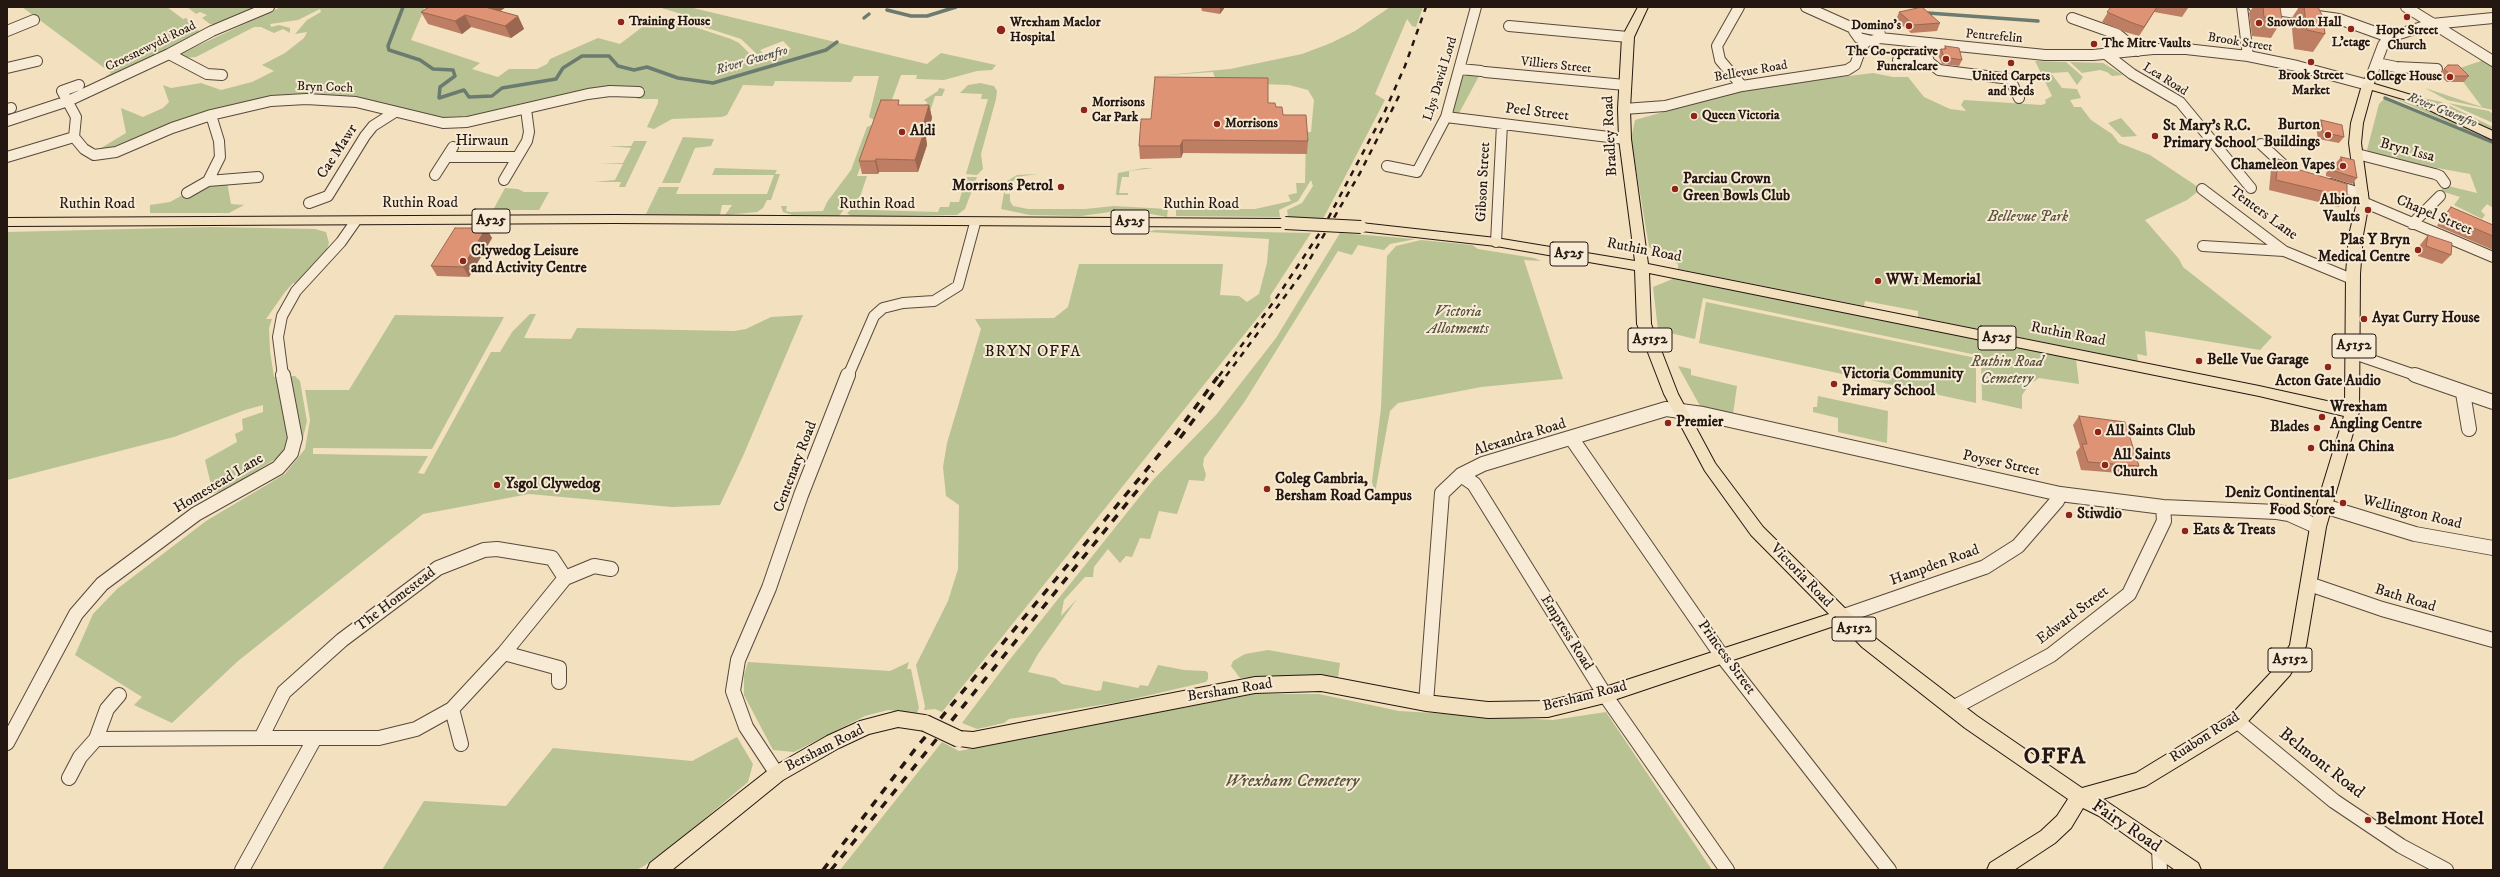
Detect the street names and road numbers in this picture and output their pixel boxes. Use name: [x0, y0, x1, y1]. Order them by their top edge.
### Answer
street label: Croesnewydd Road: [103, 18, 199, 76]
street label: Pentrefelin: [1965, 27, 2023, 47]
street label: Brook Street: [2206, 30, 2274, 56]
street label: Llys David Lord: [1421, 35, 1461, 123]
street label: Villiers Street: [1520, 55, 1592, 77]
street label: Bellevue Road: [1713, 58, 1789, 86]
street label: Lea Road: [2140, 60, 2190, 100]
street label: Bryn Coch: [297, 79, 353, 97]
street label: Bradley Road: [1600, 95, 1622, 177]
street label: Peel Street: [1504, 100, 1570, 126]
street label: Cae Mawr: [314, 122, 362, 182]
street label: Hirwaun: [455, 133, 509, 151]
street label: Bryn Issa: [2378, 135, 2436, 167]
street label: Gibson Street: [1473, 141, 1495, 223]
street label: Tenters Lane: [2225, 183, 2301, 245]
street label: Chapel Street: [2393, 192, 2475, 240]
street label: Ruthin Road: [382, 195, 458, 213]
street label: Ruthin Road: [59, 196, 135, 214]
street label: Ruthin Road: [839, 196, 915, 214]
street label: Ruthin Road: [1163, 196, 1239, 214]
road number: A525: [472, 209, 510, 233]
road number: A525: [1111, 210, 1149, 234]
street label: Ruthin Road: [1605, 235, 1683, 267]
road number: A525: [1550, 242, 1588, 266]
street label: Ruthin Road: [2029, 319, 2107, 351]
road number: A525: [1978, 326, 2016, 350]
road number: A5152: [1628, 328, 1672, 352]
road number: A5152: [2332, 334, 2376, 358]
street label: Alexandra Road: [1472, 415, 1568, 461]
street label: Centenary Road: [770, 419, 822, 515]
street label: Poyser Street: [1961, 447, 2041, 481]
street label: Homestead Lane: [171, 450, 267, 518]
street label: Wellington Road: [2361, 492, 2463, 534]
street label: Victoria Road: [1766, 540, 1836, 612]
street label: Hampden Road: [1888, 542, 1982, 590]
street label: The Homestead: [352, 564, 440, 636]
street label: Bath Road: [2372, 581, 2438, 617]
street label: Edward Street: [2033, 583, 2113, 649]
street label: Empress Road: [1536, 592, 1596, 674]
street label: Princess Street: [1693, 617, 1759, 699]
road number: A5152: [1832, 617, 1876, 641]
road number: A5152: [2268, 648, 2312, 672]
street label: Bersham Road: [1186, 675, 1274, 707]
street label: Bersham Road: [1541, 678, 1629, 716]
street label: Ruabon Road: [2167, 709, 2243, 767]
street label: Bersham Road: [783, 721, 867, 777]
street label: Belmont Road: [2274, 724, 2368, 804]
street label: Fairy Road: [2087, 796, 2165, 858]

